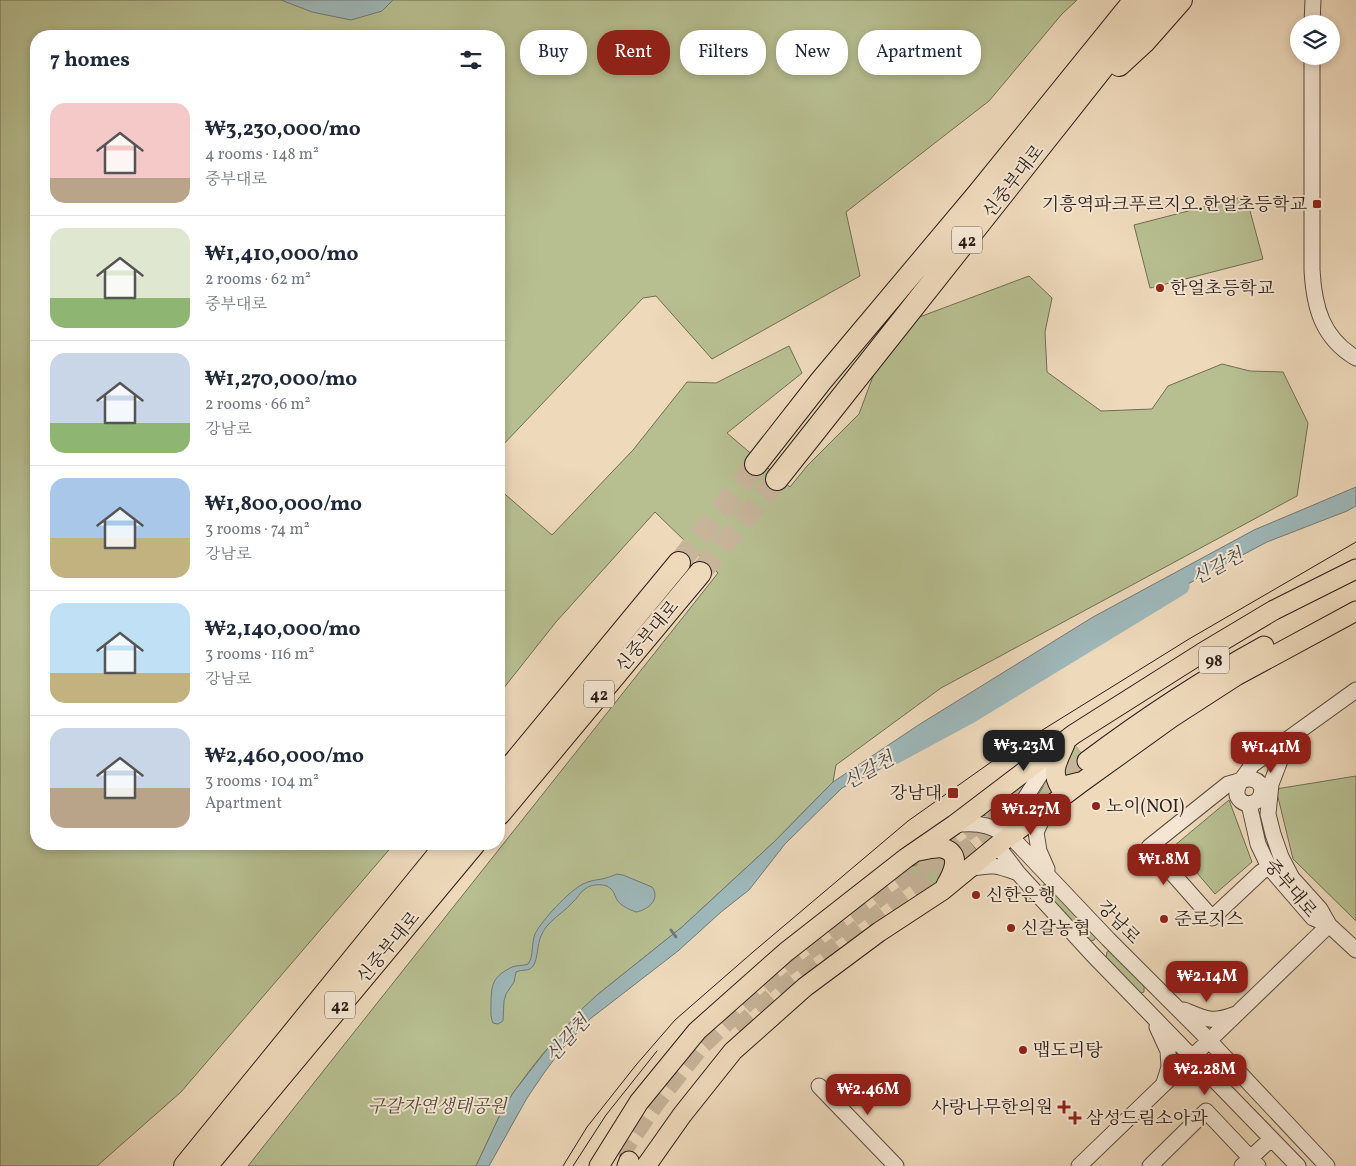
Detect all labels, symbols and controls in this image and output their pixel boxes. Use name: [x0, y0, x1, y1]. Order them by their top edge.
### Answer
map controls: [1290, 15, 1340, 65]
button: layers: [1290, 15, 1340, 65]
chip: Buy: [520, 30, 587, 75]
chip: Rent: [597, 30, 670, 75]
chip: Filters: [680, 30, 766, 75]
chip: New: [776, 30, 848, 75]
chip: Apartment: [858, 30, 981, 75]
text: 7 homes: [50, 46, 130, 75]
icon: filters: [457, 46, 485, 74]
text: ₩3,230,000/mo: [205, 115, 361, 144]
icon: home: [90, 123, 150, 183]
street label: 신중부대로: [978, 140, 1051, 224]
text: 4 rooms · 148 m²: [205, 144, 319, 166]
text: 중부대로: [205, 169, 267, 191]
place label: 기흥역파크푸르지오.한얼초등학교: [1042, 193, 1308, 218]
marker: 기흥역파크푸르지오.한얼초등학교: [1311, 198, 1323, 210]
road number: 42: [952, 226, 982, 254]
text: ₩1,410,000/mo: [205, 240, 359, 269]
icon: home: [90, 248, 150, 308]
text: 2 rooms · 62 m²: [205, 269, 311, 291]
place label: 한얼초등학교: [1170, 277, 1275, 302]
marker: 한얼초등학교: [1154, 282, 1166, 294]
text: 중부대로: [205, 294, 267, 316]
text: ₩1,270,000/mo: [205, 365, 357, 394]
icon: home: [90, 373, 150, 433]
text: 2 rooms · 66 m²: [205, 394, 311, 416]
text: 강남로: [205, 419, 251, 441]
text: ₩1,800,000/mo: [205, 490, 362, 519]
icon: home: [90, 498, 150, 558]
text: 3 rooms · 74 m²: [205, 519, 310, 541]
water label: 신갈천: [1188, 543, 1250, 592]
text: 강남로: [205, 544, 251, 566]
street label: 신중부대로: [611, 596, 686, 678]
text: ₩2,140,000/mo: [205, 615, 361, 644]
icon: home: [90, 623, 150, 683]
text: 3 rooms · 116 m²: [205, 644, 314, 666]
road number: 98: [1199, 646, 1229, 674]
text: 강남로: [205, 669, 251, 691]
road number: 42: [584, 681, 614, 708]
pin: ₩3.23M: [983, 730, 1065, 772]
pin: ₩1.41M: [1230, 732, 1312, 774]
text: ₩3.23M: [994, 735, 1054, 757]
text: ₩1.41M: [1242, 737, 1300, 759]
text: ₩2,460,000/mo: [205, 742, 364, 771]
water label: 신갈천: [839, 746, 901, 797]
icon: home: [90, 748, 150, 808]
text: 3 rooms · 104 m²: [205, 771, 319, 793]
place label: 강남대: [890, 782, 942, 807]
marker: 강남대: [946, 786, 960, 800]
text: Apartment: [205, 793, 282, 815]
pin: ₩1.27M: [990, 794, 1072, 836]
place label: 노이(NOI): [1106, 795, 1184, 820]
text: ₩1.27M: [1002, 799, 1060, 821]
marker: 노이(NOI): [1090, 800, 1102, 812]
pin: ₩1.8M: [1129, 844, 1199, 886]
text: ₩1.8M: [1138, 849, 1190, 871]
street label: 중부대로: [1258, 854, 1322, 924]
place label: 신한은행: [986, 884, 1056, 909]
marker: 신한은행: [970, 889, 982, 901]
street label: 강남로: [1091, 896, 1145, 950]
street label: 신중부대로: [352, 907, 427, 989]
place label: 준로지스: [1174, 908, 1244, 933]
marker: 준로지스: [1158, 913, 1170, 925]
place label: 신갈농협: [1021, 917, 1091, 942]
marker: 신갈농협: [1005, 922, 1017, 934]
pin: ₩2.14M: [1166, 960, 1248, 1003]
text: ₩2.14M: [1177, 966, 1237, 988]
road number: 42: [325, 992, 355, 1018]
water label: 신갈천: [540, 1009, 598, 1068]
place label: 맵도리탕: [1033, 1039, 1103, 1064]
marker: 맵도리탕: [1017, 1044, 1029, 1056]
pin: ₩2.28M: [1164, 1054, 1246, 1096]
text: ₩2.28M: [1174, 1059, 1236, 1081]
pin: ₩2.46M: [827, 1074, 909, 1116]
text: ₩2.46M: [837, 1079, 899, 1101]
park label: 구갈자연생태공원: [367, 1095, 508, 1120]
place label: 사랑나무한의원: [931, 1096, 1053, 1121]
marker: 사랑나무한의원: [1057, 1100, 1071, 1114]
place label: 삼성드림소아과: [1086, 1107, 1208, 1132]
marker: 삼성드림소아과: [1068, 1111, 1082, 1125]

